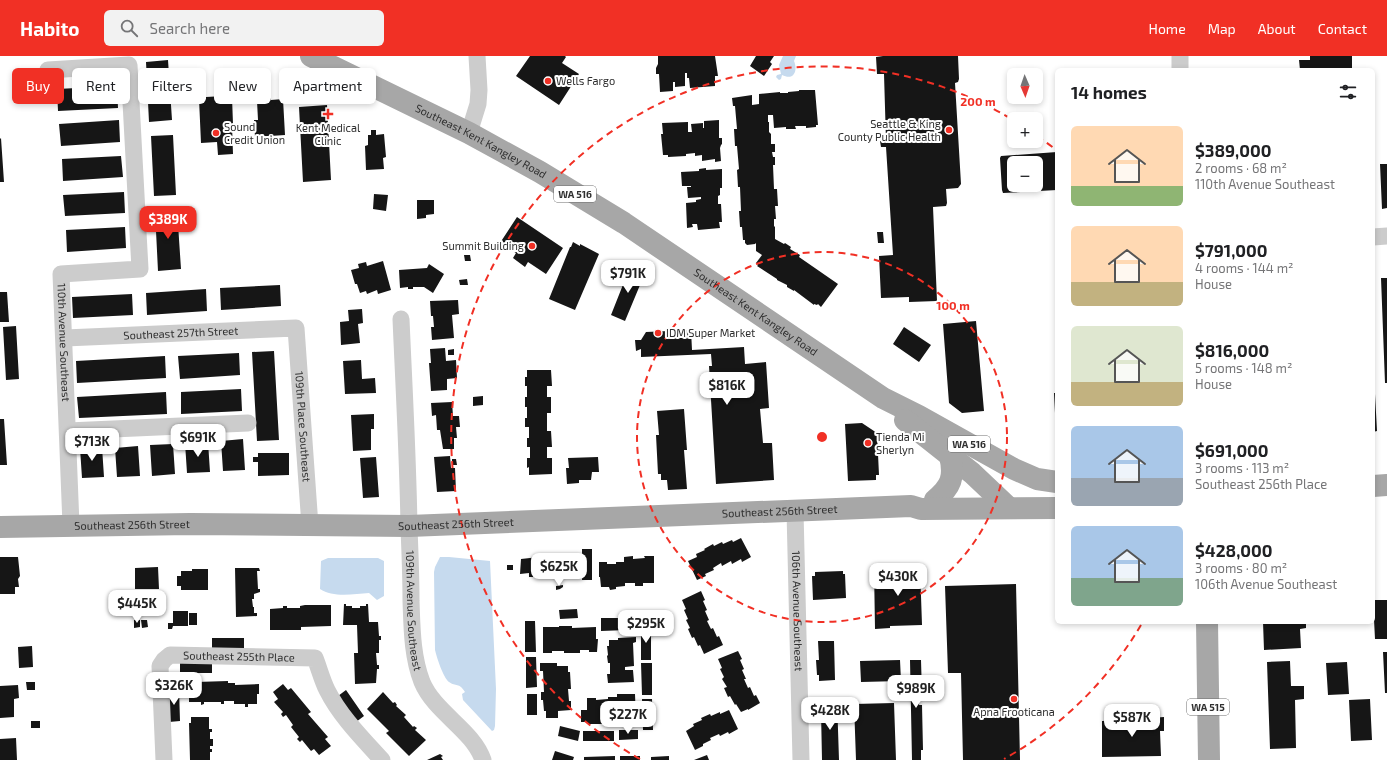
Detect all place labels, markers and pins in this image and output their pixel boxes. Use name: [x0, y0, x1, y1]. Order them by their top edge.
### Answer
place label: Wells Fargo: [556, 74, 615, 87]
marker: Wells Fargo: [543, 76, 553, 86]
marker: Kent Medical Clinic: [322, 108, 334, 120]
place label: Seattle & King County Public Health: [838, 117, 941, 143]
place label: Sound Credit Union: [224, 120, 285, 146]
place label: Kent Medical Clinic: [296, 121, 361, 147]
marker: Seattle & King County Public Health: [944, 125, 954, 135]
marker: Sound Credit Union: [211, 128, 221, 138]
pin: $389K: [140, 206, 196, 240]
place label: Summit Building: [442, 239, 524, 252]
marker: Summit Building: [527, 241, 537, 251]
pin: $791K: [600, 260, 656, 294]
place label: IDM Super Market: [666, 326, 755, 339]
marker: IDM Super Market: [653, 328, 663, 338]
pin: $816K: [699, 372, 755, 406]
pin: $691K: [170, 424, 226, 458]
pin: $713K: [64, 428, 120, 462]
centre of rings: [815, 430, 829, 444]
place label: Tienda Mi Sherlyn: [876, 430, 925, 456]
marker: Tienda Mi Sherlyn: [863, 438, 873, 448]
pin: $625K: [531, 553, 587, 587]
pin: $430K: [870, 563, 926, 597]
pin: $445K: [109, 590, 165, 624]
pin: $295K: [618, 610, 674, 644]
pin: $326K: [146, 672, 202, 706]
pin: $989K: [888, 675, 944, 709]
marker: Apna Frooticana: [1009, 694, 1019, 704]
pin: $428K: [802, 697, 858, 731]
pin: $227K: [600, 701, 656, 735]
pin: $587K: [1104, 704, 1160, 738]
place label: Apna Frooticana: [973, 705, 1055, 718]

